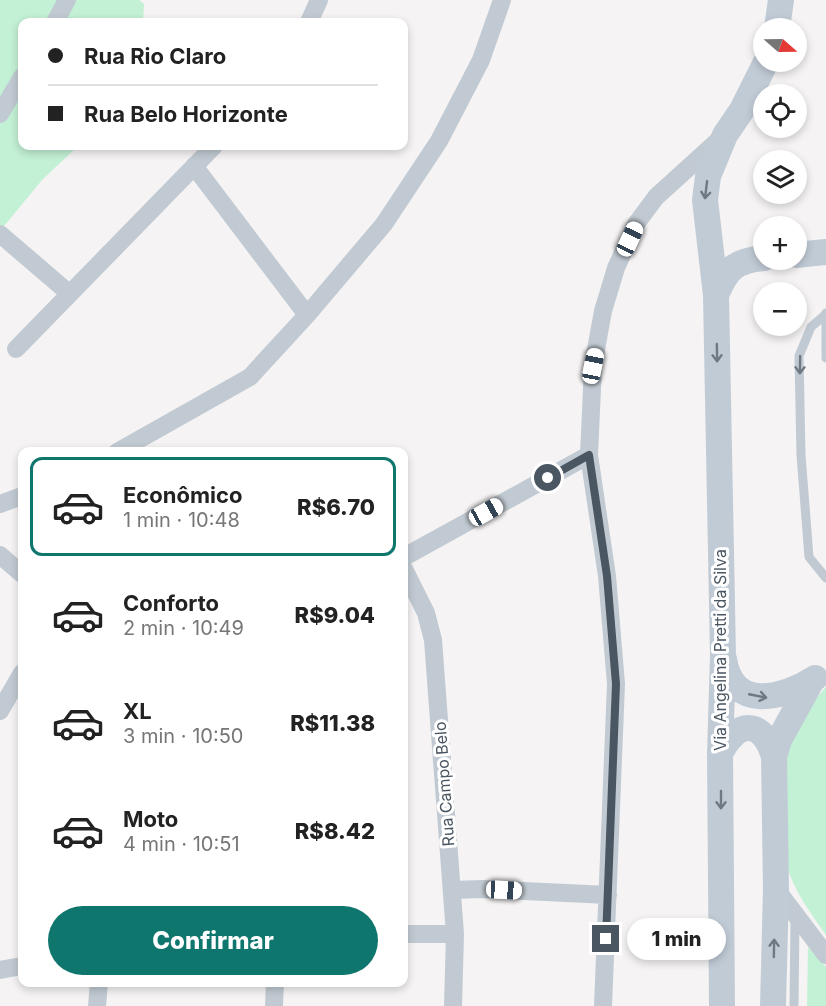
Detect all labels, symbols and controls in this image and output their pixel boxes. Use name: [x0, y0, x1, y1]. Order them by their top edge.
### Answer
north arrow: [753, 18, 807, 72]
map controls: [753, 18, 807, 336]
text: Rua Rio Claro: [84, 43, 226, 69]
button: locate: [753, 84, 807, 138]
text: Rua Belo Horizonte: [84, 101, 288, 127]
button: layers: [753, 150, 807, 204]
one-way arrow: [701, 180, 712, 199]
button: +: [753, 216, 807, 270]
car: [614, 219, 646, 259]
button: −: [753, 282, 807, 336]
one-way arrow: [711, 343, 723, 363]
car: [581, 347, 605, 385]
one-way arrow: [794, 354, 806, 374]
route start: [534, 464, 561, 491]
icon: car: [51, 480, 105, 534]
text: Econômico: [123, 482, 242, 508]
text: R$6.70: [297, 494, 375, 520]
car: [466, 495, 506, 529]
text: 1 min · 10:48: [123, 508, 240, 532]
street label: Via Angelina Pretti da Silva: [710, 549, 730, 751]
icon: car: [51, 588, 105, 642]
text: Conforto: [123, 590, 219, 616]
text: R$9.04: [295, 602, 375, 628]
text: 2 min · 10:49: [123, 616, 244, 640]
one-way arrow: [748, 691, 767, 702]
icon: car: [51, 696, 105, 750]
text: XL: [123, 698, 152, 724]
text: R$11.38: [290, 710, 375, 736]
street label: Rua Campo Belo: [430, 721, 458, 847]
text: 3 min · 10:50: [123, 724, 243, 748]
one-way arrow: [715, 790, 726, 810]
icon: car: [51, 804, 105, 858]
text: Moto: [123, 806, 178, 832]
text: R$8.42: [295, 818, 375, 844]
text: 4 min · 10:51: [123, 832, 240, 856]
car: [486, 880, 522, 900]
button: Confirmar: [48, 906, 378, 975]
callout: 1 min: [627, 918, 726, 960]
route end: [592, 925, 619, 952]
text: 1 min: [651, 927, 702, 951]
one-way arrow: [768, 938, 780, 958]

